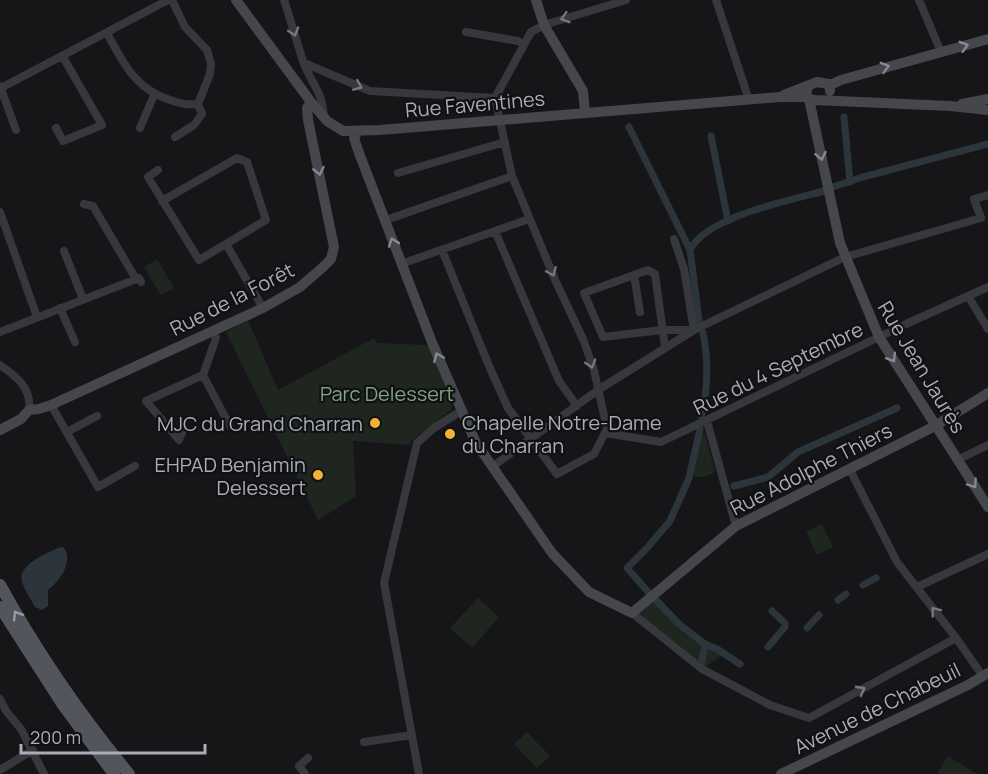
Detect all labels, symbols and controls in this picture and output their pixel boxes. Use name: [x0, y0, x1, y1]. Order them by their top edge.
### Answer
one-way arrow: [560, 11, 571, 23]
one-way arrow: [287, 26, 299, 37]
one-way arrow: [958, 41, 969, 53]
one-way arrow: [880, 62, 890, 75]
one-way arrow: [352, 79, 363, 91]
street label: Rue Faventines: [404, 84, 546, 124]
one-way arrow: [814, 151, 827, 161]
one-way arrow: [312, 165, 325, 175]
one-way arrow: [388, 237, 401, 248]
street label: Rue de la Forêt: [165, 256, 299, 342]
one-way arrow: [545, 266, 557, 277]
street label: Rue Jean Jaurès: [872, 296, 972, 438]
street label: Rue du 4 Septembre: [689, 315, 867, 421]
one-way arrow: [885, 352, 897, 362]
one-way arrow: [433, 353, 445, 364]
one-way arrow: [584, 358, 597, 369]
park label: Parc Delessert: [320, 380, 454, 407]
place label: Chapelle Notre-Dame du Charran: [462, 409, 662, 459]
place label: MJC du Grand Charran: [157, 410, 363, 437]
marker: MJC du Grand Charran: [368, 416, 382, 430]
street label: Rue Adolphe Thiers: [726, 417, 896, 521]
marker: Chapelle Notre-Dame du Charran: [443, 427, 457, 441]
place label: EHPAD Benjamin Delessert: [155, 451, 306, 501]
marker: EHPAD Benjamin Delessert: [311, 468, 325, 482]
one-way arrow: [965, 478, 977, 488]
one-way arrow: [932, 607, 943, 618]
one-way arrow: [13, 611, 25, 621]
street label: Avenue de Chabeuil: [789, 656, 965, 760]
one-way arrow: [855, 686, 865, 697]
scale bar: [21, 717, 206, 755]
text: 200 m: [30, 725, 81, 749]

